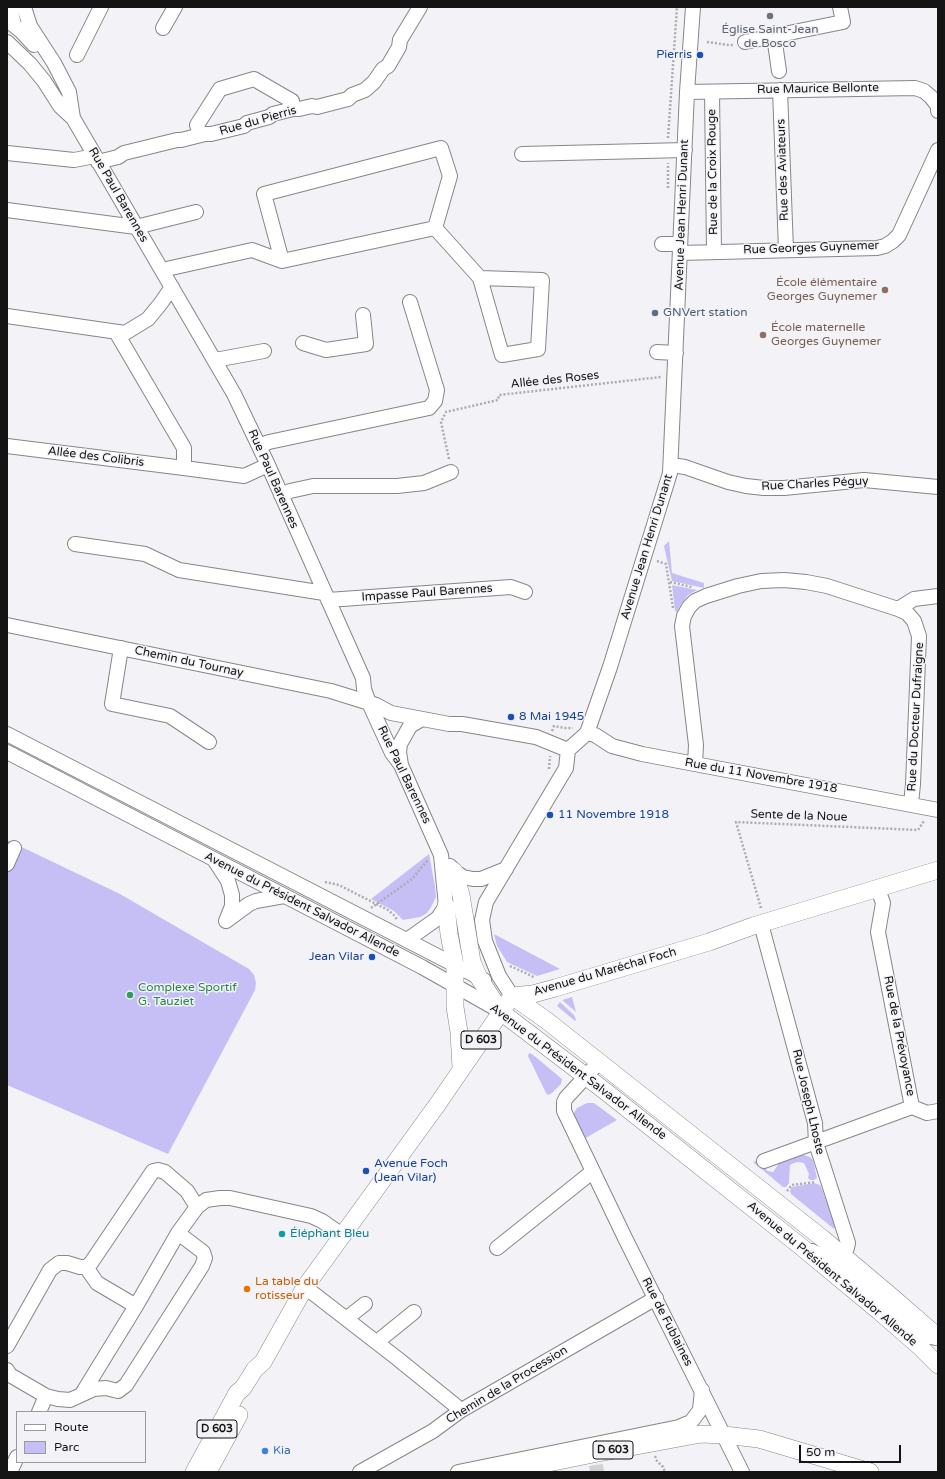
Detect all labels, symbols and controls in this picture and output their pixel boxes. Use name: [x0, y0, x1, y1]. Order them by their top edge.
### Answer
marker: Église Saint-Jean de Bosco: [765, 11, 775, 21]
place label: Église Saint-Jean de Bosco: [722, 23, 818, 51]
place label: Pierris: [656, 48, 692, 62]
marker: Pierris: [695, 50, 705, 60]
street label: Rue Maurice Bellonte: [757, 81, 879, 97]
street label: Rue du Pierris: [218, 103, 298, 139]
street label: Rue de la Croix Rouge: [705, 109, 721, 235]
street label: Rue des Aviateurs: [774, 119, 792, 221]
street label: Avenue Jean Henri Dunant: [672, 139, 692, 291]
street label: Rue Paul Barennes: [85, 145, 151, 245]
street label: Rue Georges Guynemer: [743, 238, 879, 258]
place label: École élémentaire Georges Guynemer: [767, 276, 877, 304]
marker: École élémentaire Georges Guynemer: [880, 285, 890, 295]
place label: GNVert station: [663, 306, 748, 320]
marker: GNVert station: [650, 308, 660, 318]
place label: École maternelle Georges Guynemer: [771, 321, 881, 349]
marker: École maternelle Georges Guynemer: [758, 330, 768, 340]
street label: Allée des Roses: [510, 368, 600, 392]
street label: Rue Paul Barennes: [245, 427, 301, 531]
street label: Allée des Colibris: [47, 444, 145, 470]
street label: Avenue Jean Henri Dunant: [618, 473, 676, 621]
street label: Rue Charles Péguy: [761, 474, 869, 494]
street label: Impasse Paul Barennes: [361, 581, 493, 605]
street label: Rue du Docteur Dufraigne: [905, 642, 927, 792]
street label: Chemin du Tournay: [133, 643, 245, 681]
place label: 8 Mai 1945: [519, 710, 584, 724]
marker: 8 Mai 1945: [506, 712, 516, 722]
street label: Rue Paul Barennes: [374, 724, 434, 826]
street label: Rue du 11 Novembre 1918: [684, 755, 838, 797]
street label: Sente de la Noue: [750, 807, 848, 825]
place label: 11 Novembre 1918: [558, 808, 669, 822]
marker: 11 Novembre 1918: [545, 810, 555, 820]
street label: Avenue du Président Salvador Allende: [202, 849, 402, 961]
street label: Avenue du Maréchal Foch: [532, 945, 678, 999]
place label: Jean Vilar: [309, 950, 364, 964]
marker: Jean Vilar: [367, 952, 377, 962]
street label: Rue de la Prévoyance: [880, 975, 918, 1097]
place label: Complexe Sportif G. Tauziet: [138, 981, 237, 1009]
marker: Complexe Sportif G. Tauziet: [125, 990, 135, 1000]
street label: Avenue du Président Salvador Allende: [487, 1001, 669, 1143]
road number: D 603: [461, 1031, 501, 1049]
street label: Rue Joseph Lhoste: [789, 1048, 827, 1156]
place label: Avenue Foch (Jean Vilar): [374, 1157, 448, 1185]
marker: Avenue Foch (Jean Vilar): [361, 1166, 371, 1176]
street label: Avenue du Président Salvador Allende: [744, 1199, 920, 1349]
place label: Éléphant Bleu: [290, 1227, 369, 1241]
marker: Éléphant Bleu: [277, 1229, 287, 1239]
place label: La table du rotisseur: [255, 1275, 318, 1303]
street label: Rue de Fublaines: [638, 1275, 696, 1369]
marker: La table du rotisseur: [242, 1284, 252, 1294]
street label: Chemin de la Procession: [444, 1343, 570, 1427]
legend: [16, 1411, 146, 1463]
text: Route: [54, 1420, 88, 1434]
road number: D 603: [197, 1420, 237, 1438]
scale bar: [801, 1437, 903, 1463]
text: Parc: [54, 1440, 79, 1454]
road number: D 603: [593, 1441, 633, 1459]
place label: Kia: [273, 1444, 291, 1458]
text: 50 m: [806, 1445, 835, 1459]
marker: Kia: [260, 1446, 270, 1456]

